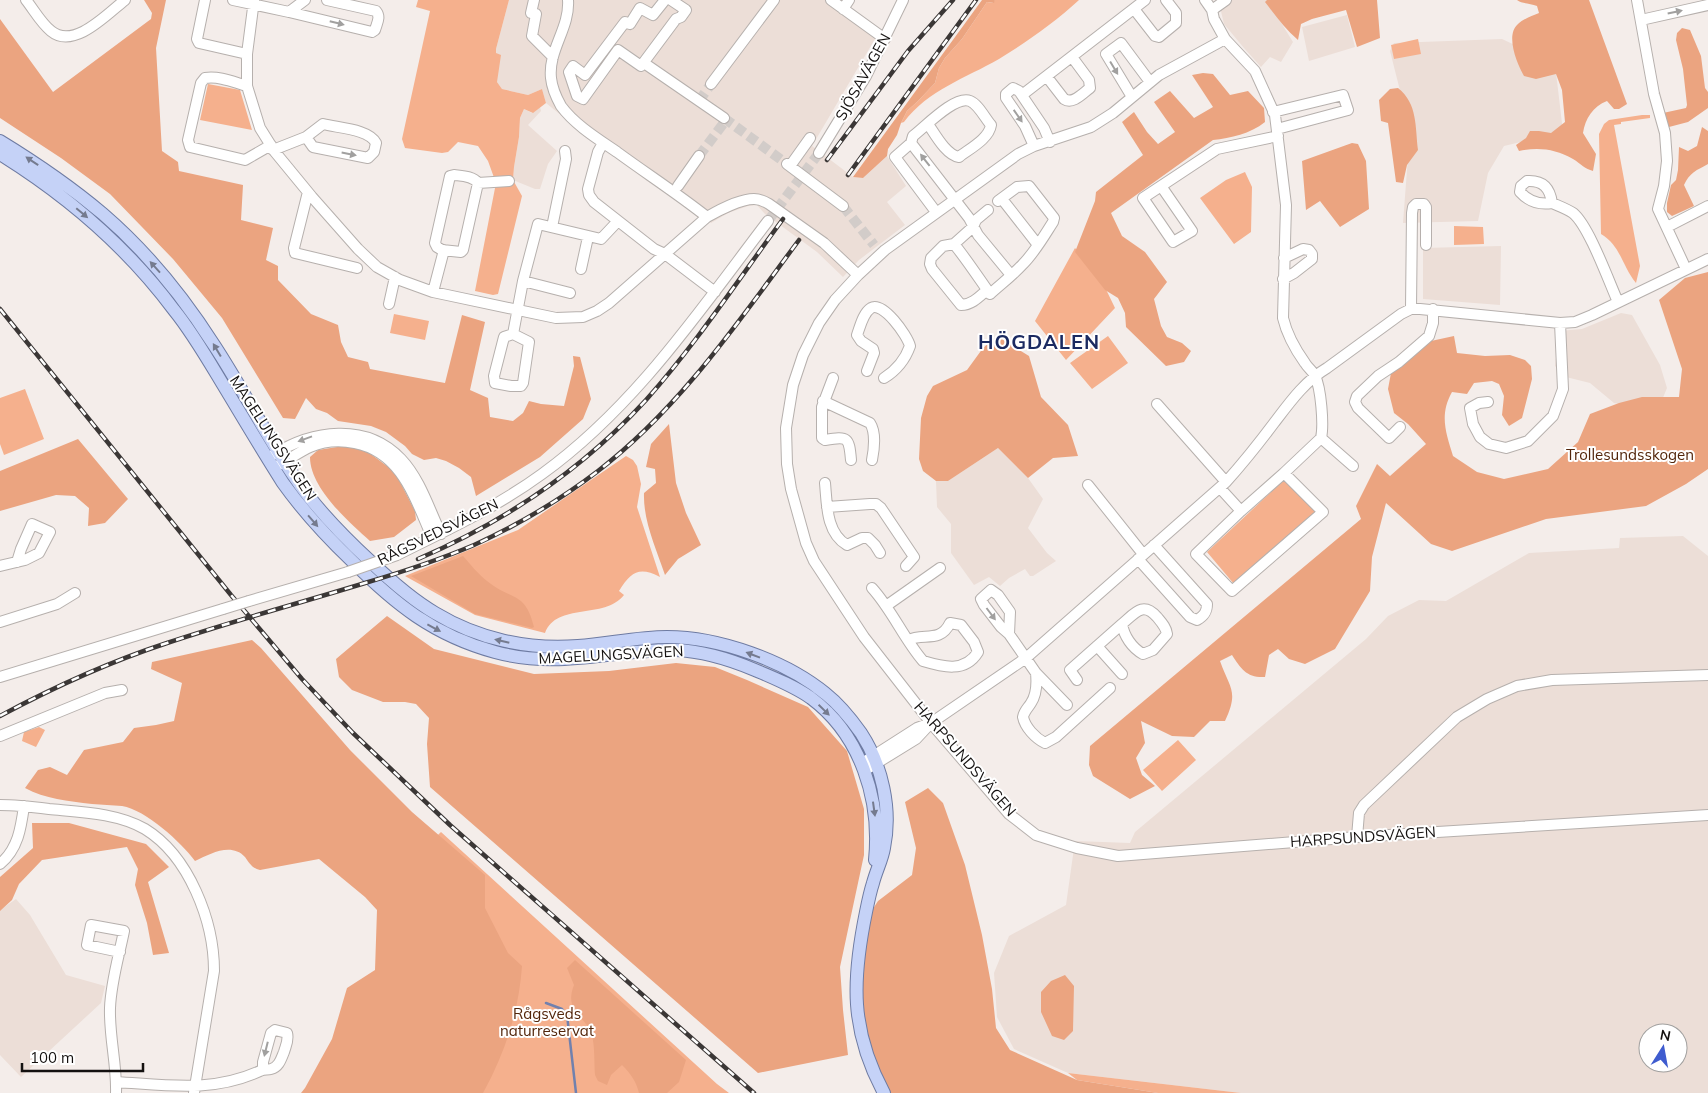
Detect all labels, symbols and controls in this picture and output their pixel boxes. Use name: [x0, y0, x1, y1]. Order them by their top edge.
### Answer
one-way arrow: [1667, 8, 1682, 16]
one-way arrow: [329, 19, 344, 27]
street label: SJÖSAVÄGEN: [831, 30, 894, 124]
one-way arrow: [1110, 61, 1119, 74]
one-way arrow: [1013, 109, 1023, 123]
one-way arrow: [341, 150, 356, 158]
one-way arrow: [919, 154, 930, 167]
one-way arrow: [25, 156, 39, 166]
one-way arrow: [75, 208, 88, 219]
one-way arrow: [149, 260, 160, 273]
district label: HÖGDALEN: [978, 329, 1100, 354]
one-way arrow: [213, 343, 222, 356]
street label: MAGELUNGSVÄGEN: [226, 372, 321, 504]
one-way arrow: [297, 435, 312, 443]
park label: Trollesundsskogen: [1566, 445, 1694, 464]
street label: RÅGSVEDSVÄGEN: [374, 493, 501, 569]
one-way arrow: [308, 514, 319, 527]
one-way arrow: [986, 607, 996, 621]
one-way arrow: [427, 624, 442, 632]
one-way arrow: [495, 636, 510, 644]
street label: MAGELUNGSVÄGEN: [538, 641, 684, 668]
one-way arrow: [745, 651, 760, 658]
street label: HARPSUNDSVÄGEN: [910, 697, 1020, 820]
one-way arrow: [818, 704, 830, 716]
one-way arrow: [870, 802, 878, 818]
street label: HARPSUNDSVÄGEN: [1289, 822, 1436, 851]
park label: Rågsveds naturreservat: [500, 1004, 594, 1040]
north arrow: [1638, 1023, 1688, 1073]
text: N: [1659, 1025, 1672, 1045]
scale bar: [22, 1040, 144, 1072]
one-way arrow: [262, 1042, 270, 1057]
text: 100 m: [30, 1048, 74, 1067]

